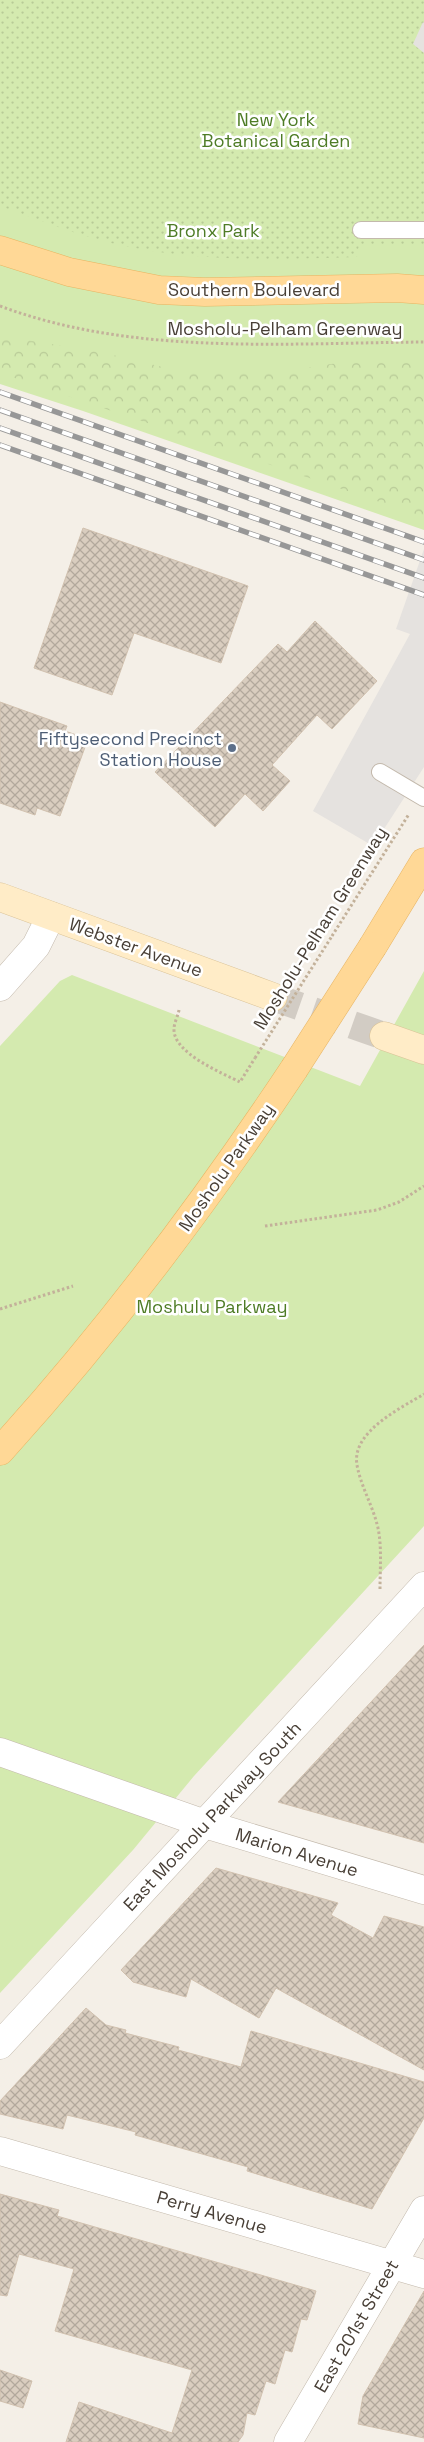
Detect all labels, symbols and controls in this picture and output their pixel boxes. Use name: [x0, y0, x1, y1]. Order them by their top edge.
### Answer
park label: New York Botanical Garden: [202, 108, 350, 152]
park label: Bronx Park: [166, 219, 260, 242]
street label: Southern Boulevard: [168, 278, 340, 301]
street label: Mosholu-Pelham Greenway: [167, 317, 403, 340]
place label: Fiftysecond Precinct Station House: [39, 727, 222, 771]
marker: Fiftysecond Precinct Station House: [226, 742, 238, 754]
street label: Mosholu-Pelham Greenway: [248, 822, 392, 1034]
street label: Webster Avenue: [66, 912, 206, 982]
street label: Mosholu Parkway: [173, 1098, 279, 1236]
park label: Moshulu Parkway: [137, 1295, 287, 1318]
street label: East Mosholu Parkway South: [118, 1716, 306, 1916]
street label: Marion Avenue: [233, 1822, 361, 1882]
street label: Perry Avenue: [154, 2185, 270, 2239]
street label: East 201st Street: [309, 2255, 403, 2397]

